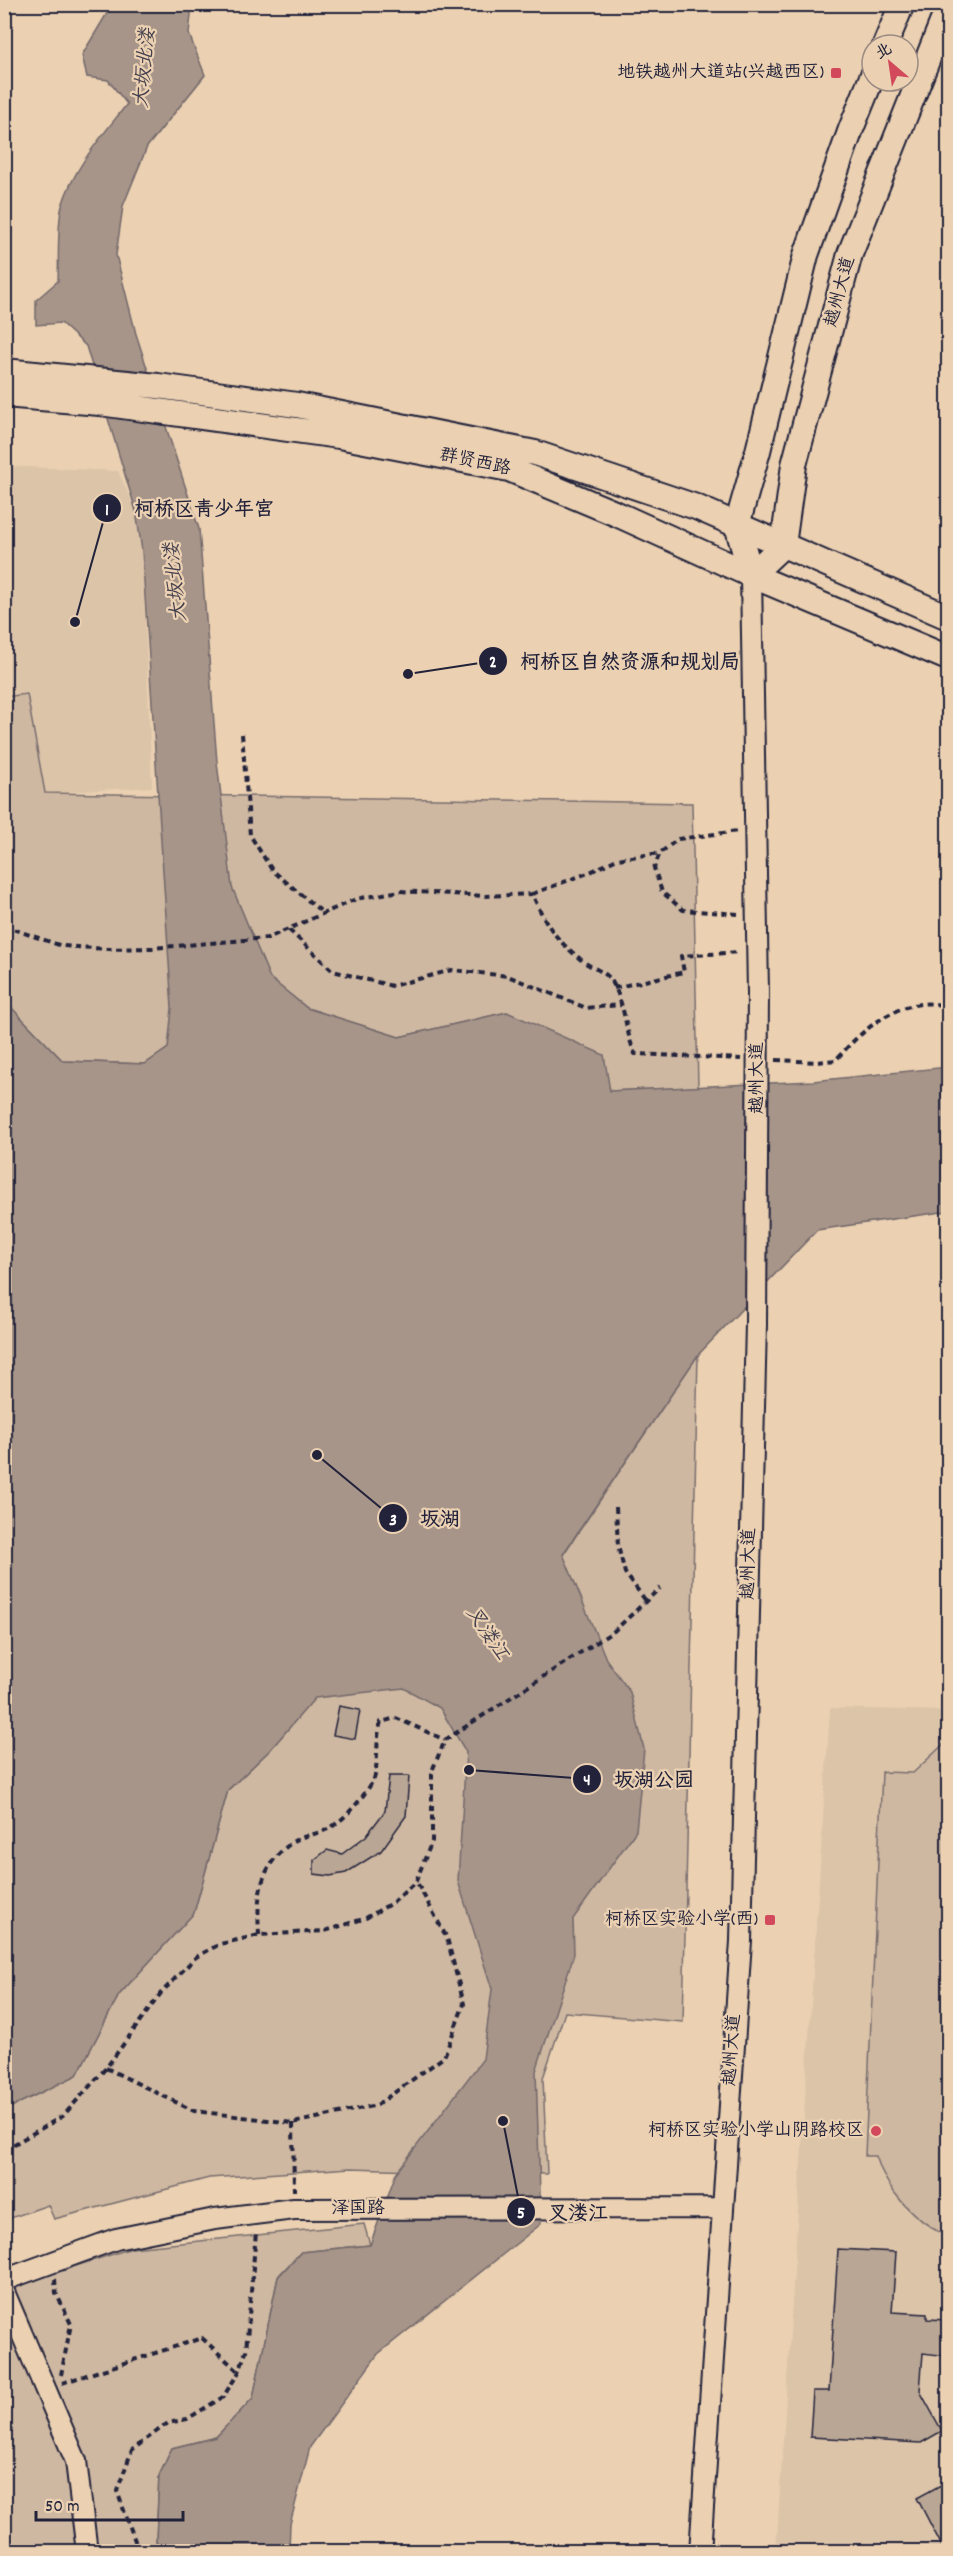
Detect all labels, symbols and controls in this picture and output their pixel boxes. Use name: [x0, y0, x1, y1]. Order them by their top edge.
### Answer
water label: 大坂北溇: [129, 26, 164, 109]
north arrow: [860, 33, 920, 93]
text: 北: [871, 38, 897, 66]
place label: 地铁越州大道站(兴越西区): [617, 61, 824, 86]
marker: 地铁越州大道站(兴越西区): [829, 66, 843, 80]
street label: 越州大道: [820, 254, 862, 330]
street label: 群贤西路: [437, 443, 513, 483]
callout: 柯桥区青少年宫: [92, 489, 286, 527]
text: 柯桥区青少年宫: [134, 497, 274, 525]
text: 1: [105, 499, 109, 524]
water label: 大坂北溇: [159, 540, 195, 623]
callout: 柯桥区自然资源和规划局: [478, 642, 752, 680]
text: 柯桥区自然资源和规划局: [520, 650, 740, 678]
text: 2: [489, 651, 497, 676]
street label: 越州大道: [746, 1042, 771, 1114]
callout: 坂湖: [378, 1499, 472, 1537]
text: 坂湖: [420, 1507, 460, 1535]
text: 3: [389, 1509, 397, 1534]
street label: 越州大道: [737, 1528, 763, 1600]
water label: 叉溇江: [458, 1601, 515, 1668]
callout: 坂湖公园: [572, 1760, 706, 1798]
text: 坂湖公园: [614, 1768, 694, 1796]
text: 4: [583, 1769, 591, 1794]
place label: 柯桥区实验小学(西): [605, 1908, 758, 1933]
marker: 柯桥区实验小学(西): [763, 1913, 777, 1927]
street label: 越州大道: [718, 2013, 748, 2087]
place label: 柯桥区实验小学山阴路校区: [648, 2119, 864, 2144]
marker: 柯桥区实验小学山阴路校区: [869, 2124, 883, 2138]
callout: 叉溇江: [506, 2193, 620, 2231]
street label: 泽国路: [331, 2197, 385, 2222]
text: 叉溇江: [548, 2201, 608, 2229]
text: 5: [517, 2202, 525, 2227]
scale bar: [36, 2484, 183, 2522]
text: 50 m: [45, 2495, 80, 2520]

